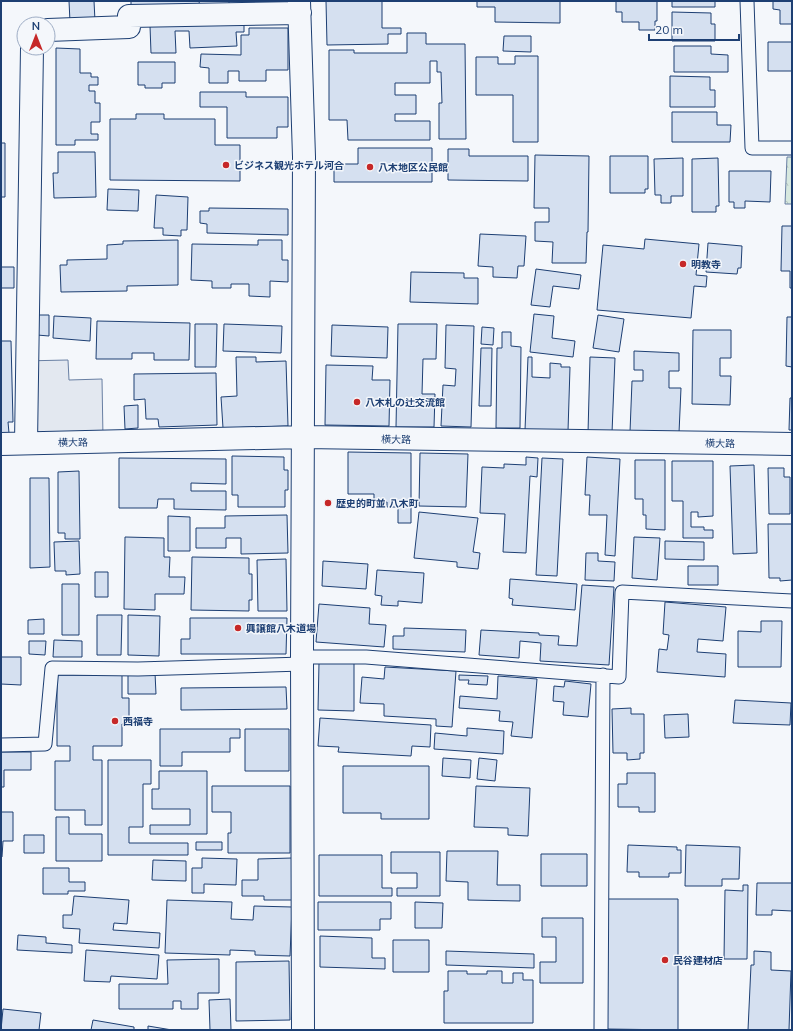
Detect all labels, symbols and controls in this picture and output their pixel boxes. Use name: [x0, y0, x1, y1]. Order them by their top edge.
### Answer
north arrow: [16, 16, 56, 56]
scale bar: [649, 16, 739, 42]
text: N: [32, 19, 40, 33]
text: 20 m: [655, 22, 683, 37]
place label: ビジネス観光ホテル河合: [234, 159, 344, 172]
marker: ビジネス観光ホテル河合: [221, 160, 231, 170]
place label: 八木地区公民館: [378, 161, 448, 174]
marker: 八木地区公民館: [365, 162, 375, 172]
place label: 明教寺: [691, 258, 721, 271]
marker: 明教寺: [678, 259, 688, 269]
place label: 八木札の辻交流館: [365, 396, 445, 409]
marker: 八木札の辻交流館: [352, 397, 362, 407]
street label: 横大路: [381, 433, 411, 446]
street label: 横大路: [58, 436, 88, 449]
street label: 横大路: [705, 437, 735, 450]
place label: 歴史的町並 八木町: [336, 497, 419, 510]
marker: 歴史的町並 八木町: [323, 498, 333, 508]
place label: 興譲館八木道場: [246, 622, 316, 635]
marker: 興譲館八木道場: [233, 623, 243, 633]
place label: 西福寺: [123, 715, 153, 728]
marker: 西福寺: [110, 716, 120, 726]
place label: 民谷建材店: [673, 954, 723, 967]
marker: 民谷建材店: [660, 955, 670, 965]

